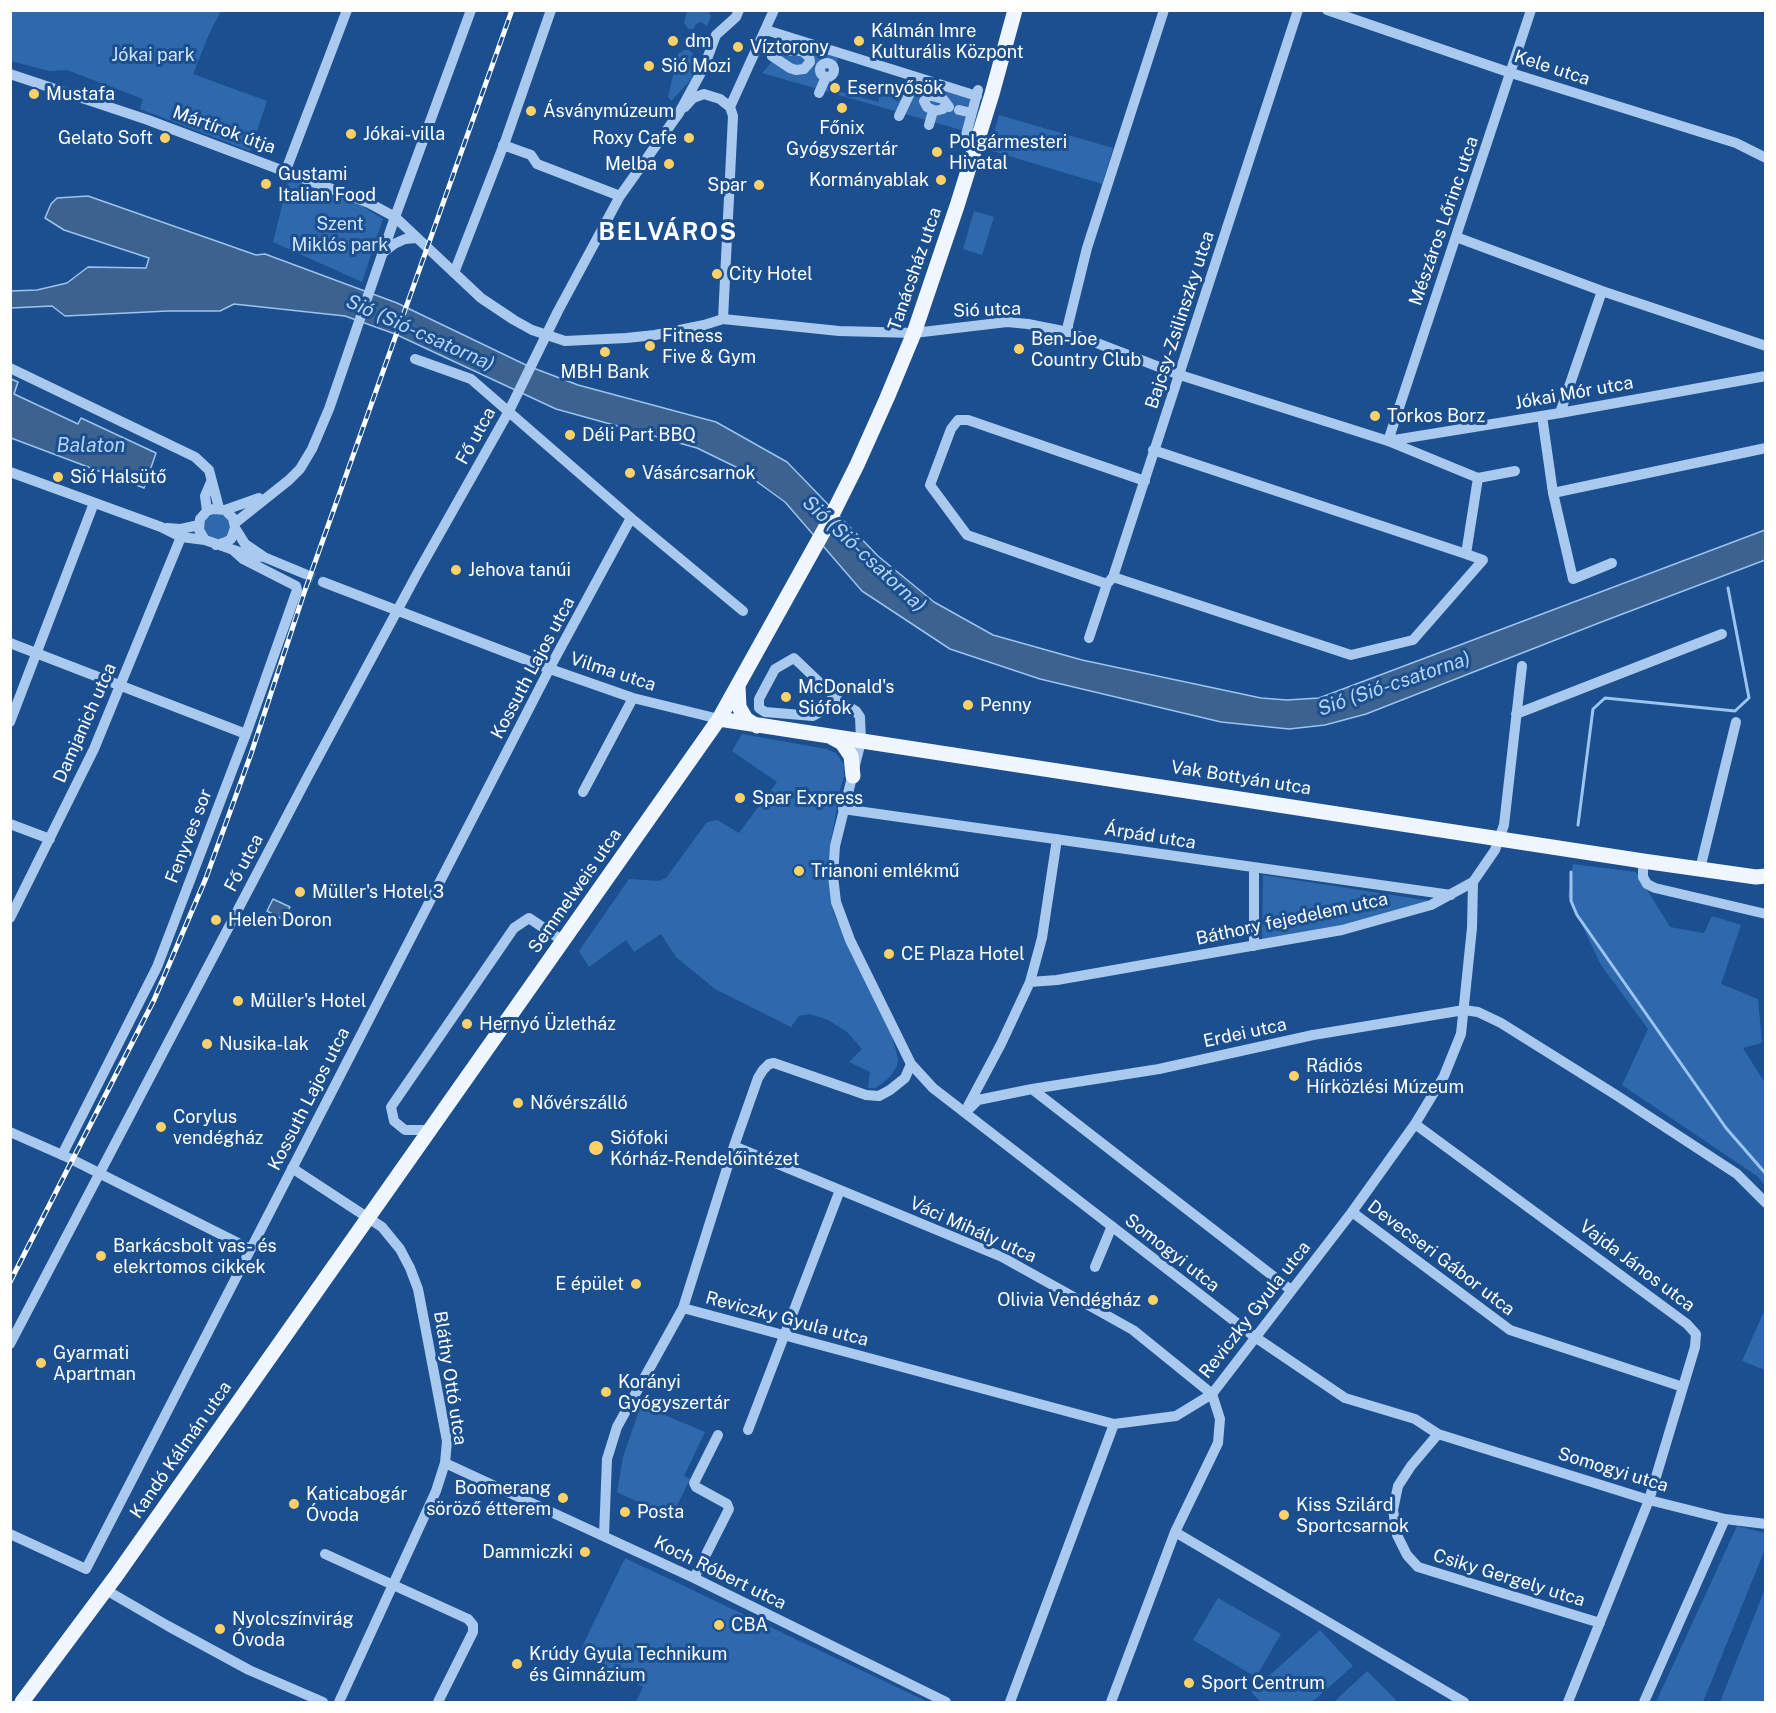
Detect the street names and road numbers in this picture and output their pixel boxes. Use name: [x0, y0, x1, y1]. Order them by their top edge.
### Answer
street label: Kele utca: [1511, 46, 1593, 90]
street label: Mártírok útja: [170, 101, 278, 159]
street label: Mészáros Lőrinc utca: [1405, 134, 1483, 308]
street label: Tanácsház utca: [884, 205, 946, 333]
street label: Bajcsy-Zsilinszky utca: [1141, 228, 1219, 412]
street label: Sió utca: [953, 298, 1021, 322]
street label: Jókai Mór utca: [1513, 372, 1635, 414]
street label: Fő utca: [452, 404, 500, 468]
street label: Kossuth Lajos utca: [486, 593, 580, 743]
street label: Vilma utca: [567, 648, 659, 696]
street label: Damjanich utca: [49, 660, 121, 786]
street label: Vak Bottyán utca: [1169, 756, 1313, 800]
street label: Fenyves sor: [161, 786, 217, 886]
street label: Árpád utca: [1103, 818, 1197, 854]
street label: Semmelweis utca: [524, 824, 626, 958]
street label: Fő utca: [220, 831, 268, 895]
street label: Báthory fejedelem utca: [1194, 888, 1390, 950]
street label: Erdei utca: [1201, 1014, 1289, 1052]
street label: Kossuth Lajos utca: [264, 1024, 354, 1174]
street label: Váci Mihály utca: [906, 1192, 1040, 1268]
street label: Devecseri Gábor utca: [1363, 1196, 1519, 1320]
street label: Somogyi utca: [1120, 1209, 1224, 1297]
street label: Vajda János utca: [1575, 1216, 1699, 1316]
street label: Reviczky Gyula utca: [1195, 1237, 1315, 1383]
street label: Reviczky Gyula utca: [703, 1287, 871, 1351]
street label: Bláthy Ottó utca: [429, 1309, 471, 1447]
street label: Kandó Kálmán utca: [126, 1377, 236, 1523]
street label: Somogyi utca: [1555, 1443, 1671, 1497]
street label: Koch Róbert utca: [650, 1532, 790, 1614]
street label: Csiky Gergely utca: [1430, 1545, 1588, 1611]

